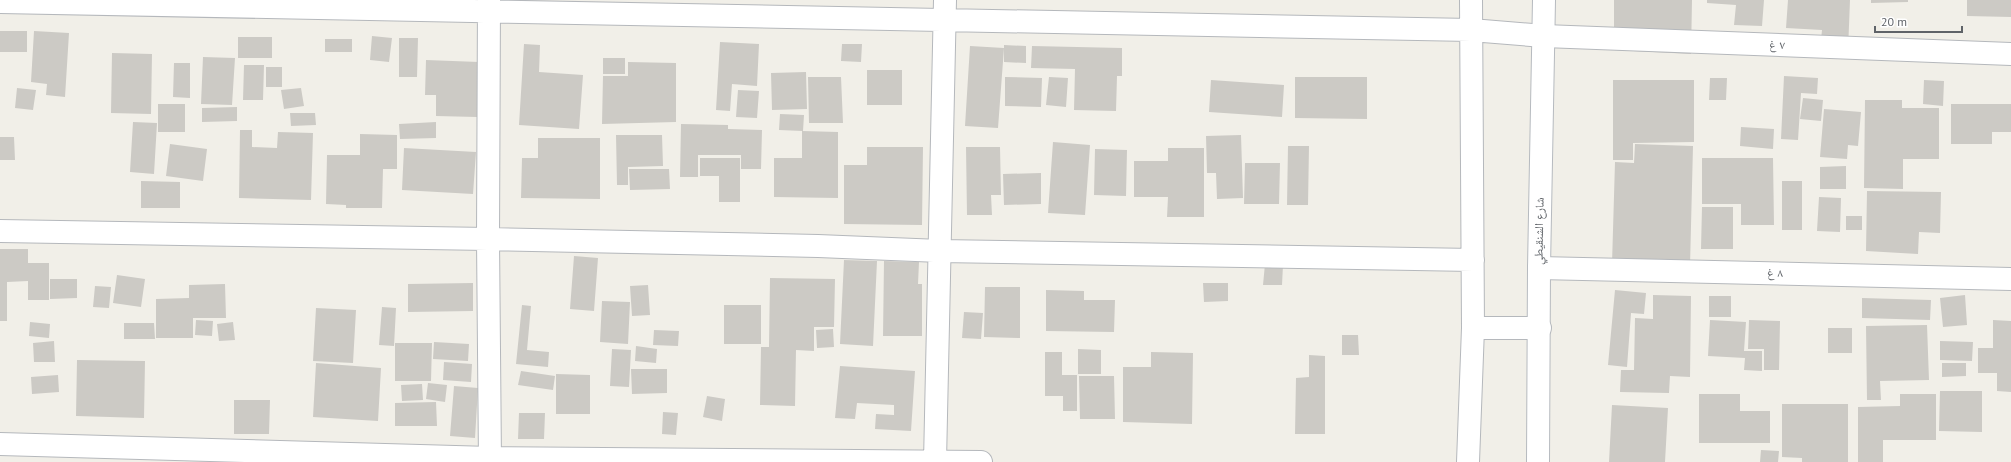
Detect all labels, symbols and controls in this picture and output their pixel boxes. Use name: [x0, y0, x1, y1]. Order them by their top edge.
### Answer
scale bar: [1875, 8, 1962, 34]
text: 20 m: [1881, 14, 1907, 29]
street label: ٧ غ: [1769, 37, 1786, 53]
street label: شارع الشنقيطي: [1530, 197, 1550, 265]
street label: ٨ غ: [1767, 265, 1784, 281]

